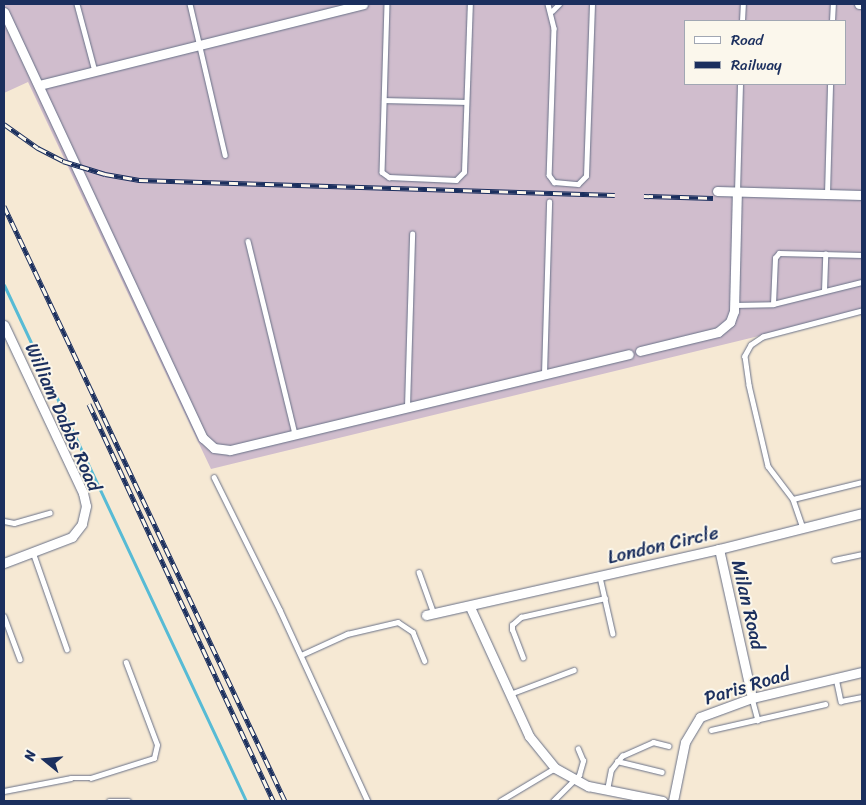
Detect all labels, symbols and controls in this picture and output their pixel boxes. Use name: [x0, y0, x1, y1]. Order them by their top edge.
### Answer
legend: [684, 20, 846, 85]
text: Road: [731, 27, 763, 53]
text: Railway: [731, 52, 782, 78]
street label: William Dabbs Road: [20, 339, 106, 495]
street label: London Circle: [605, 521, 721, 569]
street label: Milan Road: [727, 558, 769, 652]
street label: Paris Road: [701, 662, 793, 710]
north arrow: [20, 735, 70, 785]
text: N: [17, 747, 44, 764]

